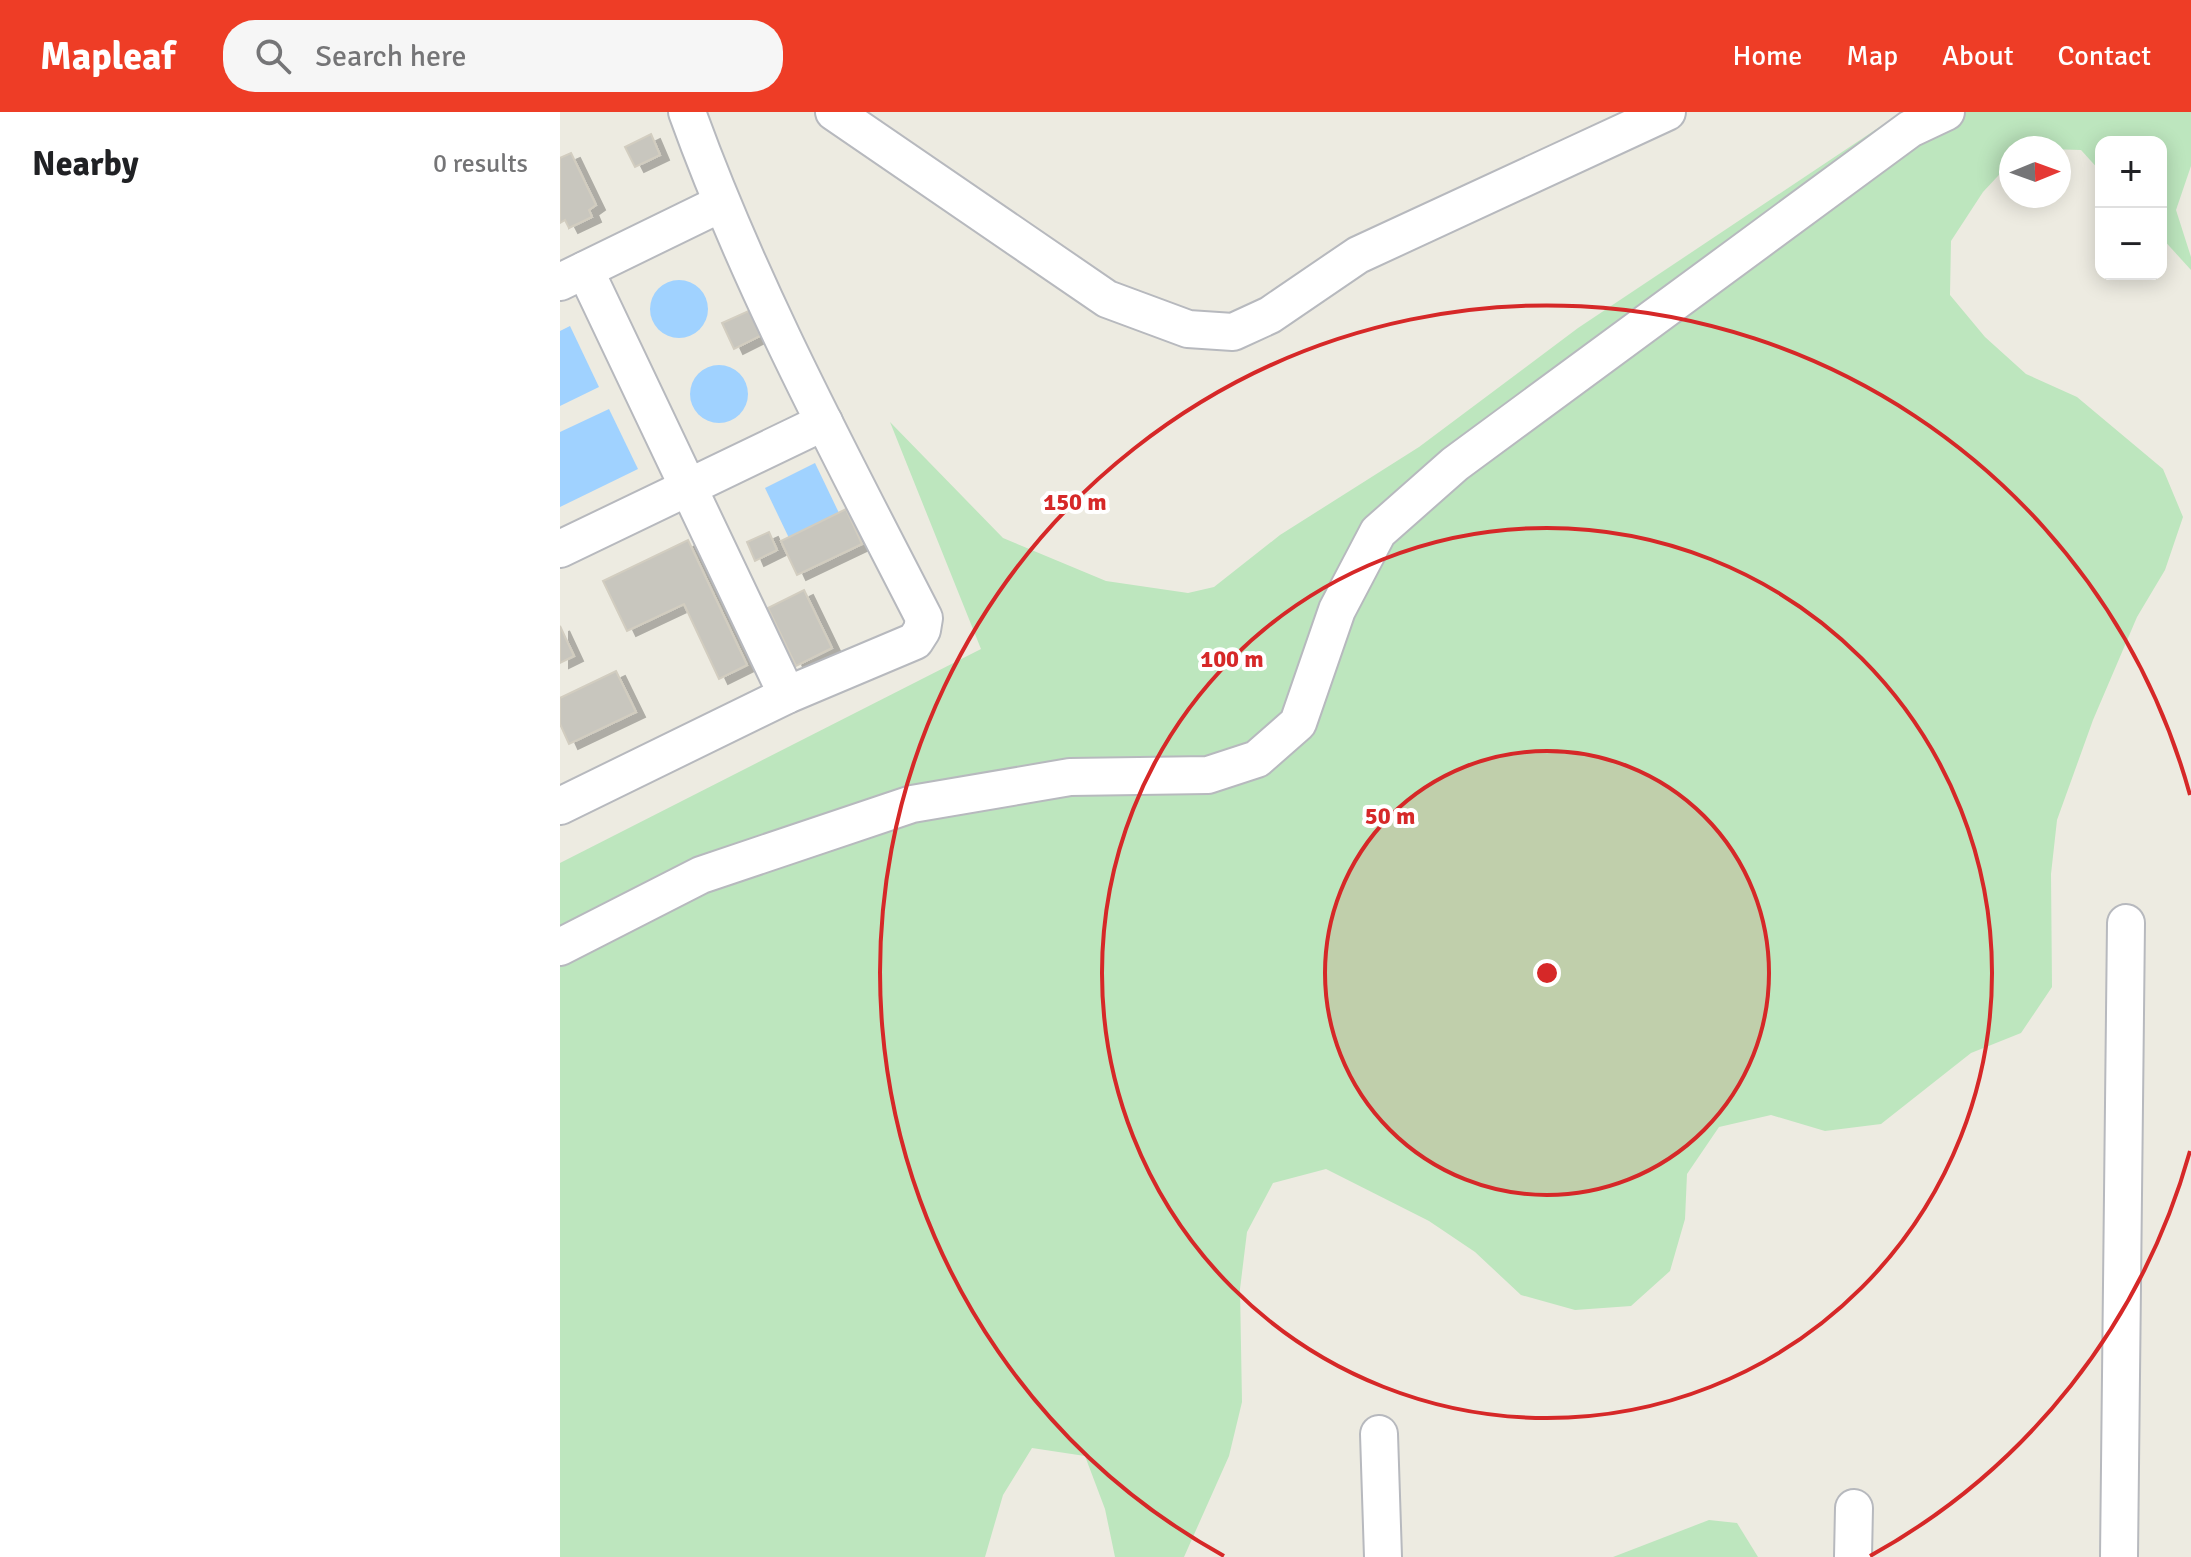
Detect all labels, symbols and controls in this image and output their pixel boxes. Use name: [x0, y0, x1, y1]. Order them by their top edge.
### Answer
search box: [223, 20, 783, 92]
text: Mapleaf: [40, 33, 175, 80]
icon: search: [251, 34, 295, 78]
text: Search here: [315, 38, 467, 75]
text: Home: [1733, 39, 1802, 73]
text: Map: [1846, 39, 1898, 73]
text: About: [1942, 39, 2014, 73]
text: Contact: [2058, 39, 2151, 73]
north arrow: [1999, 136, 2071, 208]
map controls: [2095, 136, 2167, 280]
button: +: [2095, 136, 2167, 208]
text: Nearby: [32, 143, 139, 185]
text: 0 results: [433, 148, 528, 180]
button: −: [2095, 208, 2167, 280]
text: 150 m: [1043, 487, 1107, 517]
text: 100 m: [1200, 644, 1264, 674]
text: 50 m: [1365, 801, 1415, 831]
centre of rings: [1533, 959, 1561, 987]

